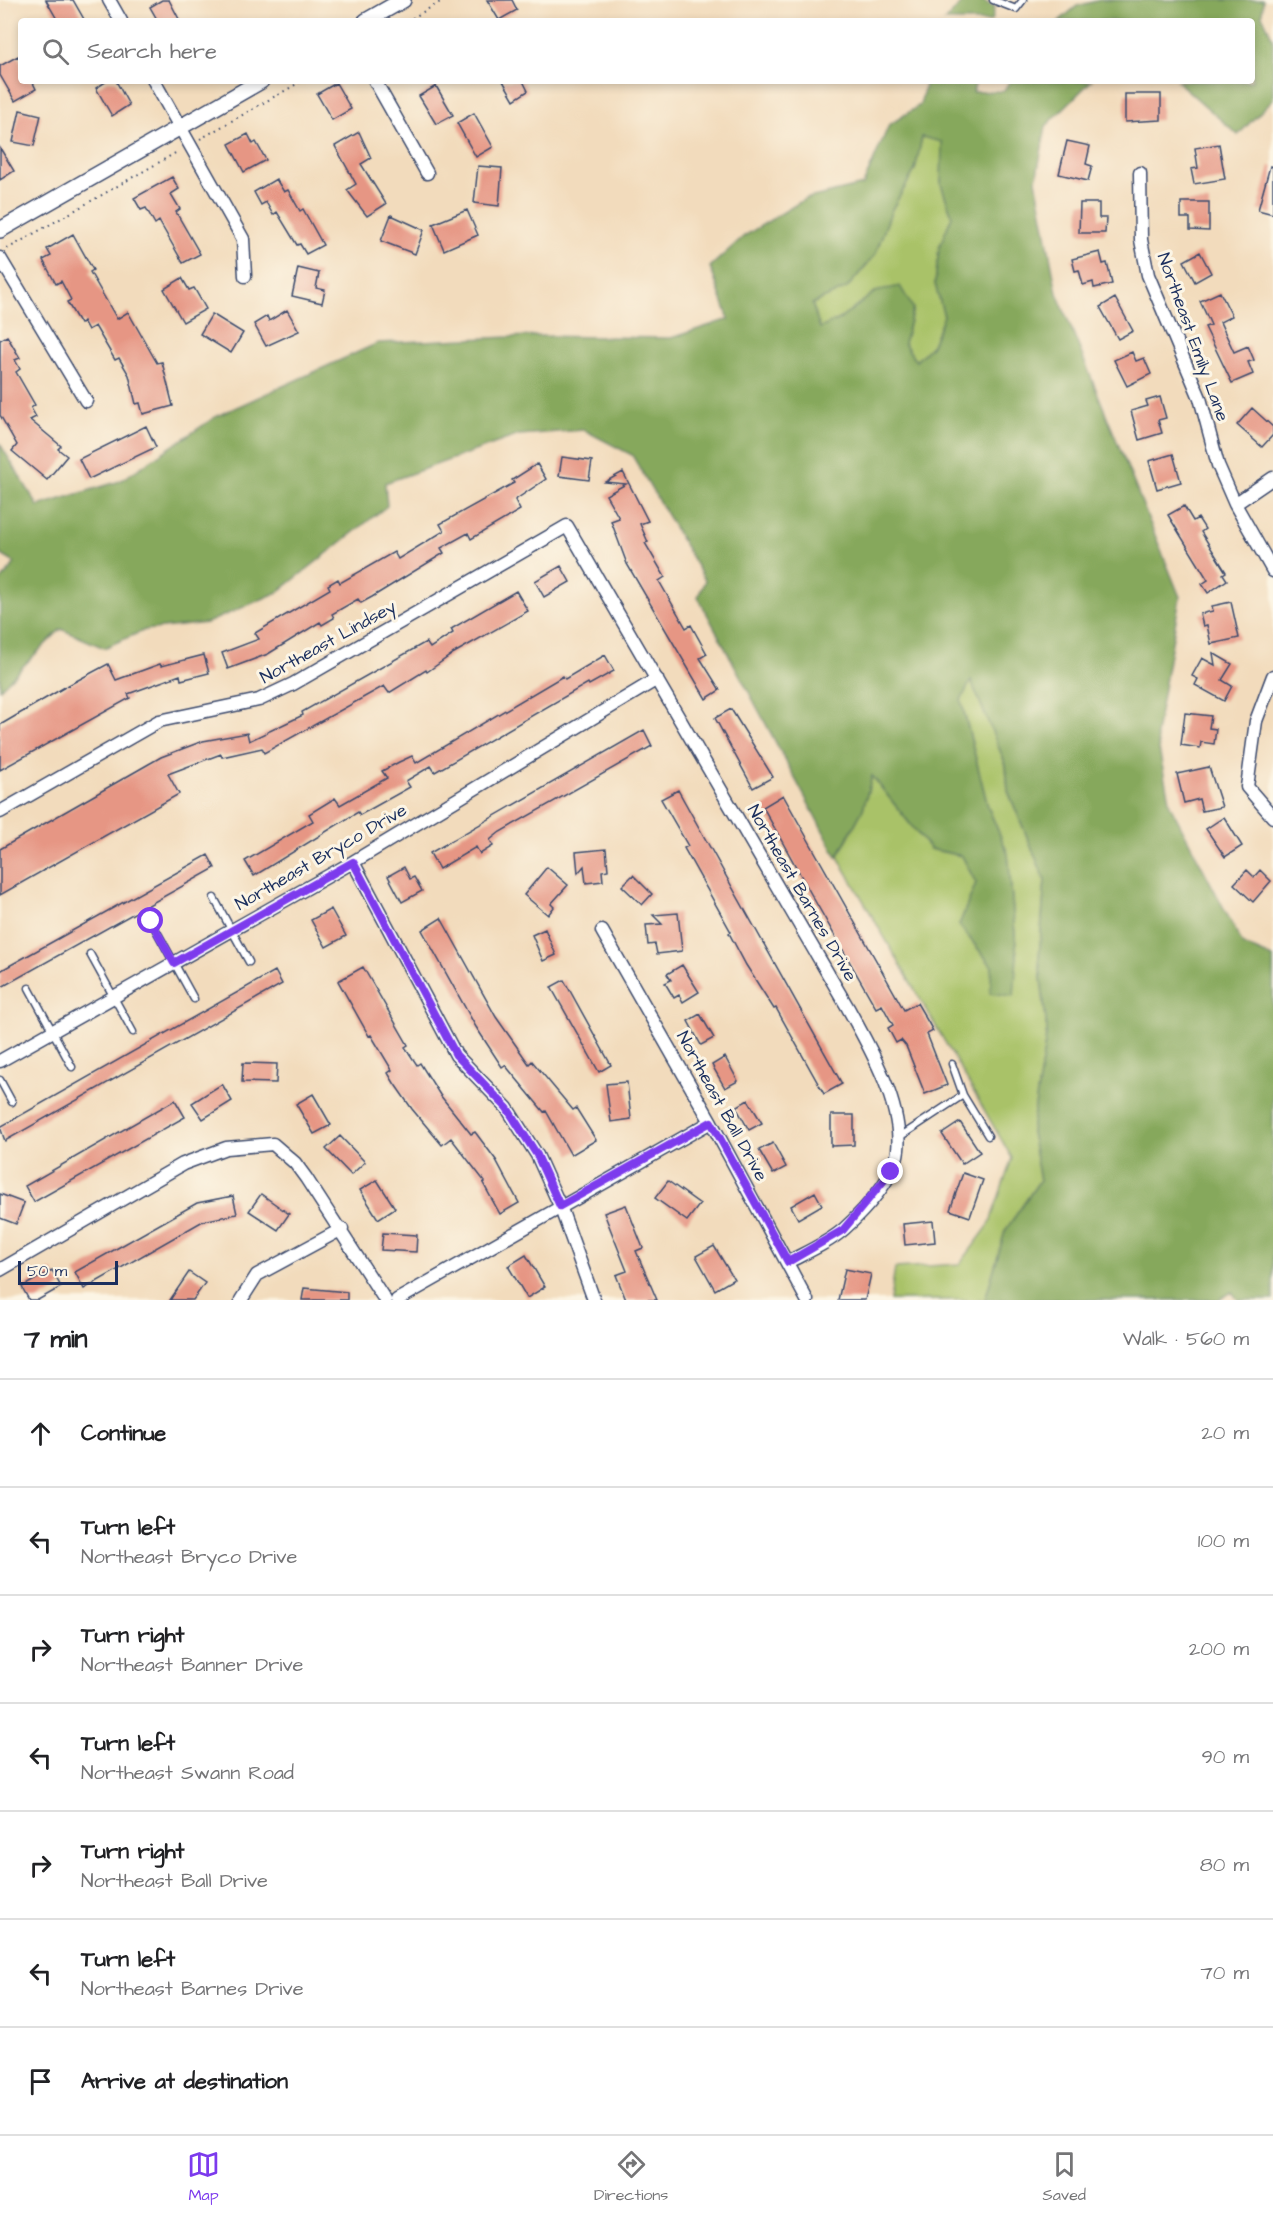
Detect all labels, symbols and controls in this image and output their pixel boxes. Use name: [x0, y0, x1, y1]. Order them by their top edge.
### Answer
search box: [18, 18, 1255, 84]
icon: search: [39, 35, 72, 68]
text: Search here: [87, 36, 217, 67]
street label: Northeast Emily Lane: [1150, 249, 1235, 425]
street label: Northeast Lindsey: [255, 594, 401, 691]
street label: Northeast Bryco Drive: [230, 797, 412, 917]
street label: Northeast Barnes Drive: [741, 800, 863, 986]
route start: [137, 907, 163, 933]
street label: Northeast Ball Drive: [670, 1026, 774, 1186]
route end: [877, 1158, 903, 1184]
scale bar: [18, 1258, 118, 1286]
text: 50 m: [27, 1260, 67, 1282]
text: 7 min: [24, 1321, 88, 1357]
text: Walk · 560 m: [1123, 1325, 1249, 1353]
icon: ahead: [24, 1417, 57, 1450]
text: Continue: [81, 1418, 166, 1449]
text: 20 m: [1201, 1419, 1249, 1447]
text: Turn left: [81, 1512, 175, 1543]
icon: left: [24, 1525, 57, 1558]
text: 100 m: [1198, 1527, 1249, 1555]
text: Northeast Bryco Drive: [81, 1543, 297, 1571]
text: Turn right: [81, 1620, 184, 1651]
icon: right: [24, 1633, 57, 1666]
text: 200 m: [1189, 1635, 1249, 1663]
text: Northeast Banner Drive: [81, 1651, 303, 1679]
text: Turn left: [81, 1728, 175, 1759]
icon: left: [24, 1741, 57, 1774]
text: 90 m: [1201, 1743, 1249, 1771]
text: Northeast Swann Road: [81, 1759, 294, 1787]
text: Turn right: [81, 1836, 184, 1867]
icon: right: [24, 1849, 57, 1882]
text: 80 m: [1200, 1851, 1249, 1879]
text: Northeast Ball Drive: [81, 1867, 268, 1895]
text: Turn left: [81, 1944, 175, 1975]
icon: left: [24, 1957, 57, 1990]
text: 70 m: [1201, 1959, 1249, 1987]
text: Northeast Barnes Drive: [81, 1975, 303, 2003]
icon: arrive: [24, 2065, 57, 2098]
text: Arrive at destination: [81, 2066, 288, 2097]
tab: Map: [187, 2148, 220, 2206]
tab: Directions: [594, 2148, 668, 2206]
tab: Saved: [1042, 2148, 1086, 2206]

